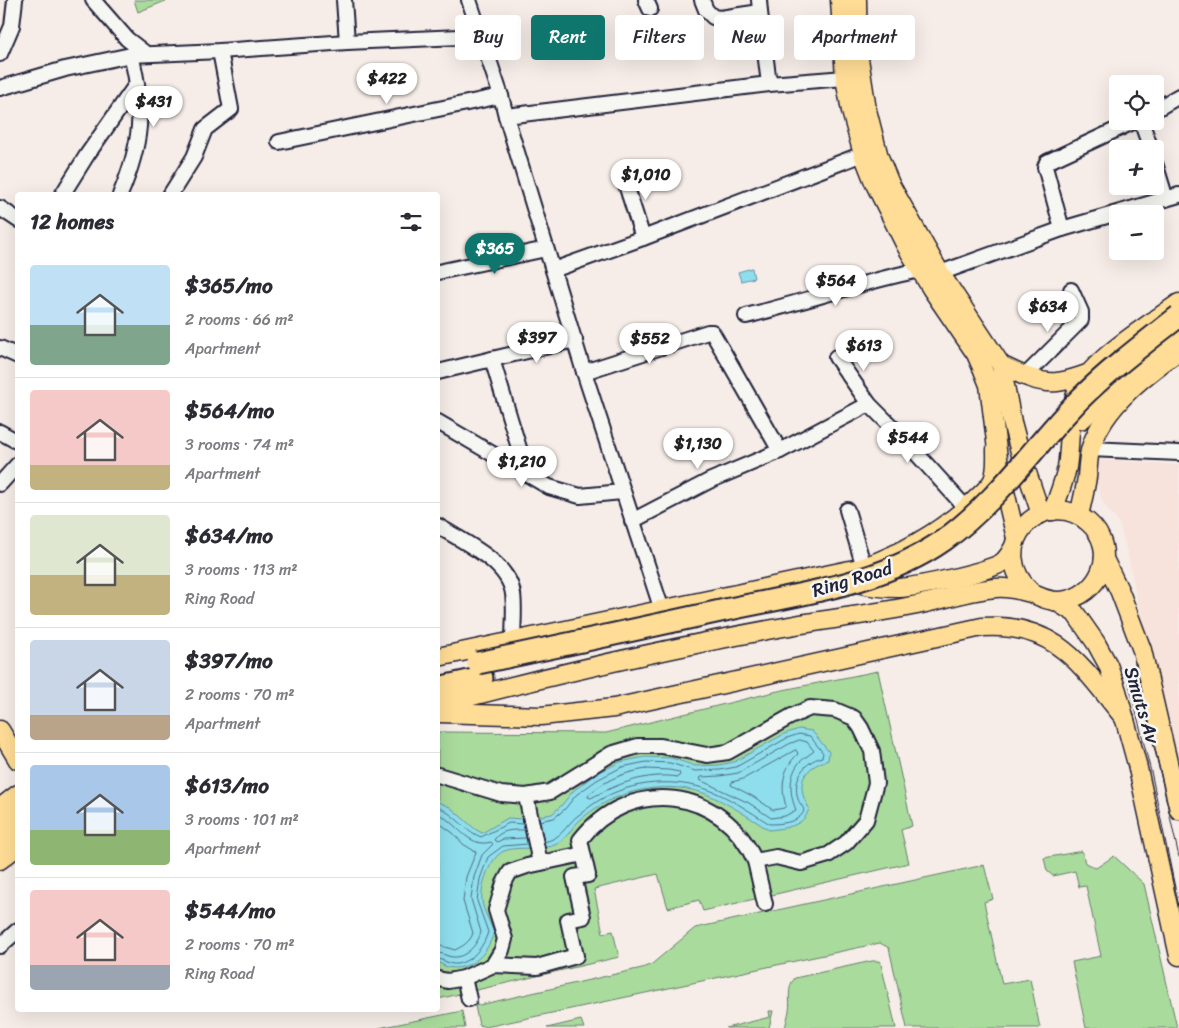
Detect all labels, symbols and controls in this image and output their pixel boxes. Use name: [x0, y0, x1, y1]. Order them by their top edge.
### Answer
chip: Buy: [455, 15, 521, 60]
chip: Rent: [531, 15, 605, 60]
chip: Filters: [615, 15, 704, 60]
chip: New: [714, 15, 784, 60]
chip: Apartment: [794, 15, 915, 60]
pin: $422: [357, 62, 417, 105]
text: $422: [367, 64, 407, 93]
map controls: [1109, 75, 1164, 260]
button: locate: [1109, 75, 1164, 130]
pin: $431: [124, 86, 184, 128]
text: $431: [136, 87, 172, 116]
button: +: [1109, 140, 1164, 195]
pin: $1,010: [605, 158, 687, 201]
text: $1,010: [621, 160, 671, 189]
text: 12 homes: [30, 203, 114, 241]
button: −: [1109, 205, 1164, 260]
icon: filters: [397, 208, 425, 236]
pin: $365: [465, 232, 525, 275]
text: $365: [476, 234, 514, 263]
pin: $564: [806, 264, 866, 307]
text: $564: [816, 266, 856, 295]
text: $365/mo: [185, 267, 273, 305]
icon: home: [70, 285, 130, 345]
pin: $634: [1018, 290, 1078, 333]
text: $634: [1029, 292, 1067, 321]
text: 2 rooms · 66 m²: [185, 305, 294, 334]
pin: $397: [507, 322, 567, 364]
pin: $552: [620, 322, 680, 365]
text: $397: [518, 323, 556, 352]
text: $552: [630, 324, 670, 353]
pin: $613: [834, 330, 894, 372]
text: $613: [846, 331, 882, 360]
text: Apartment: [185, 334, 261, 363]
text: $564/mo: [185, 392, 274, 430]
icon: home: [70, 410, 130, 470]
pin: $544: [878, 422, 938, 464]
text: $544: [888, 423, 928, 452]
pin: $1,130: [657, 428, 739, 470]
text: $1,130: [674, 429, 722, 458]
text: 3 rooms · 74 m²: [185, 430, 294, 459]
pin: $1,210: [481, 446, 563, 488]
text: $1,210: [498, 447, 546, 476]
text: Apartment: [185, 459, 261, 488]
text: $634/mo: [185, 517, 273, 555]
icon: home: [70, 535, 130, 595]
street label: Ring Road: [808, 551, 898, 607]
text: 3 rooms · 113 m²: [185, 555, 297, 584]
text: Ring Road: [185, 584, 254, 613]
text: $397/mo: [185, 642, 273, 680]
icon: home: [70, 660, 130, 720]
street label: Smuts Av: [1115, 662, 1170, 749]
text: 2 rooms · 70 m²: [185, 680, 295, 709]
text: Apartment: [185, 709, 261, 738]
text: $613/mo: [185, 767, 269, 805]
icon: home: [70, 785, 130, 845]
text: 3 rooms · 101 m²: [185, 805, 299, 834]
text: Apartment: [185, 834, 261, 863]
text: $544/mo: [185, 892, 275, 930]
icon: home: [70, 910, 130, 970]
text: 2 rooms · 70 m²: [185, 930, 295, 959]
text: Ring Road: [185, 959, 254, 988]

